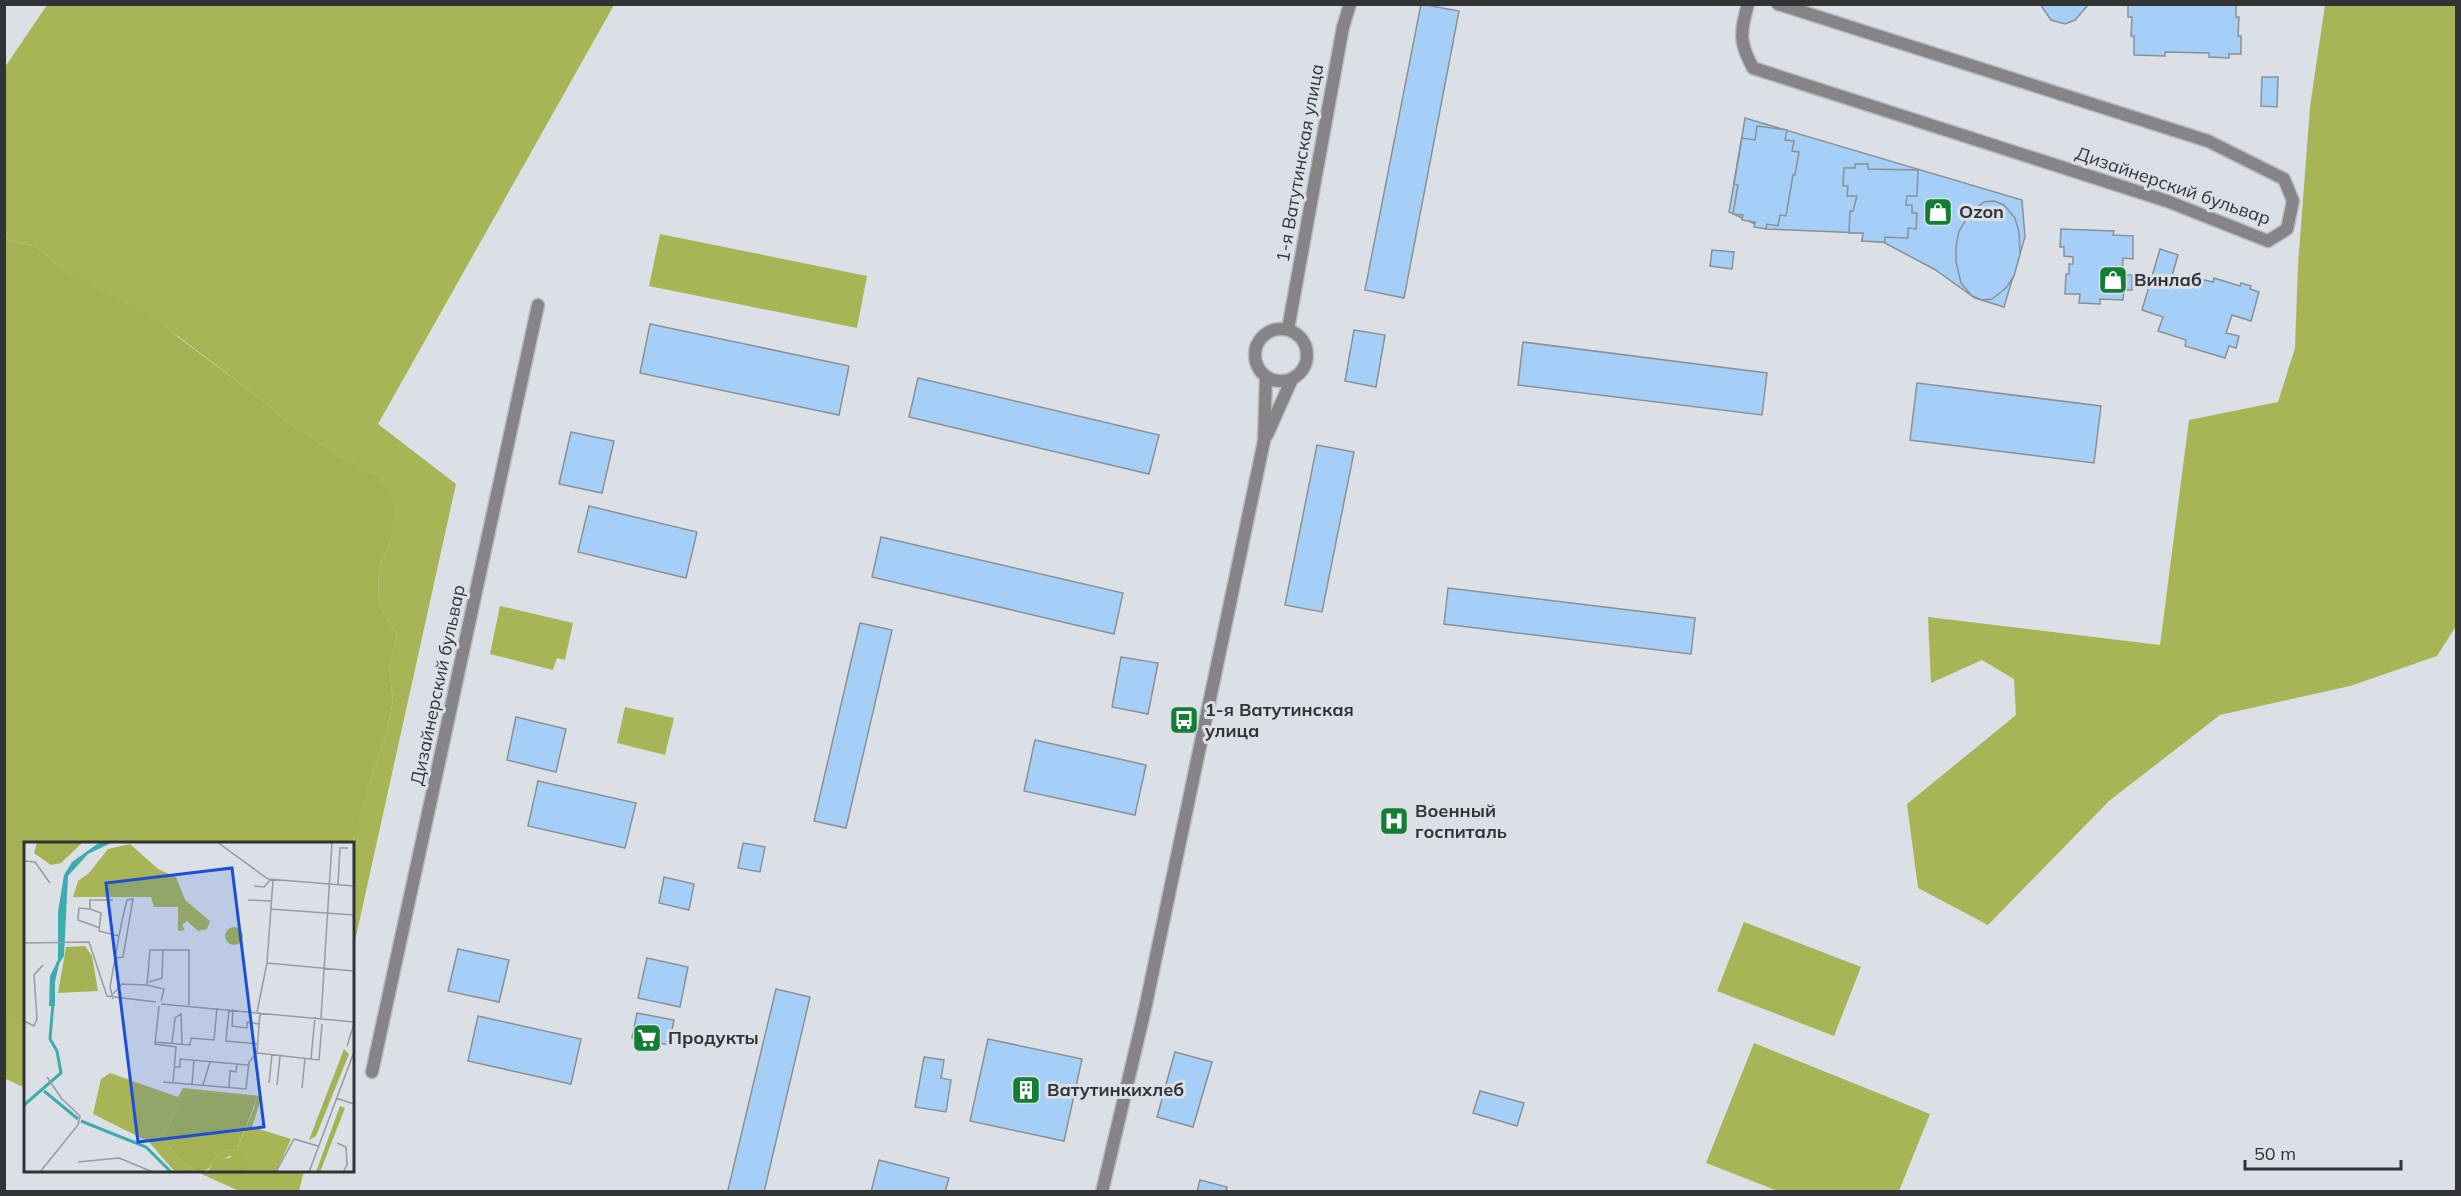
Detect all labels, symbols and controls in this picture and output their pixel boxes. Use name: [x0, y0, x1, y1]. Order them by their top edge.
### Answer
street label: 1-я Ватутинская улица: [1271, 62, 1328, 264]
street label: Дизайнерский бульвар: [2073, 141, 2274, 230]
shop icon: Ozon: [1922, 196, 1954, 228]
place label: Ozon: [1959, 200, 2004, 223]
shop icon: Винлаб: [2097, 264, 2129, 296]
place label: Винлаб: [2134, 268, 2202, 291]
street label: Дизайнерский бульвар: [405, 582, 470, 787]
place label: 1-я Ватутинская улица: [1205, 698, 1354, 742]
bus stop icon: 1-я Ватутинская улица: [1168, 704, 1200, 736]
place label: Военный госпиталь: [1415, 799, 1507, 843]
hospital icon: Военный госпиталь: [1378, 805, 1410, 837]
inset map: [24, 842, 354, 1172]
supermarket icon: Продукты: [631, 1022, 663, 1054]
place label: Продукты: [668, 1026, 759, 1049]
building icon: Ватутинкихлеб: [1010, 1074, 1042, 1106]
place label: Ватутинкихлеб: [1047, 1078, 1184, 1101]
scale bar: [2245, 1133, 2401, 1171]
text: 50 m: [2254, 1142, 2296, 1165]

